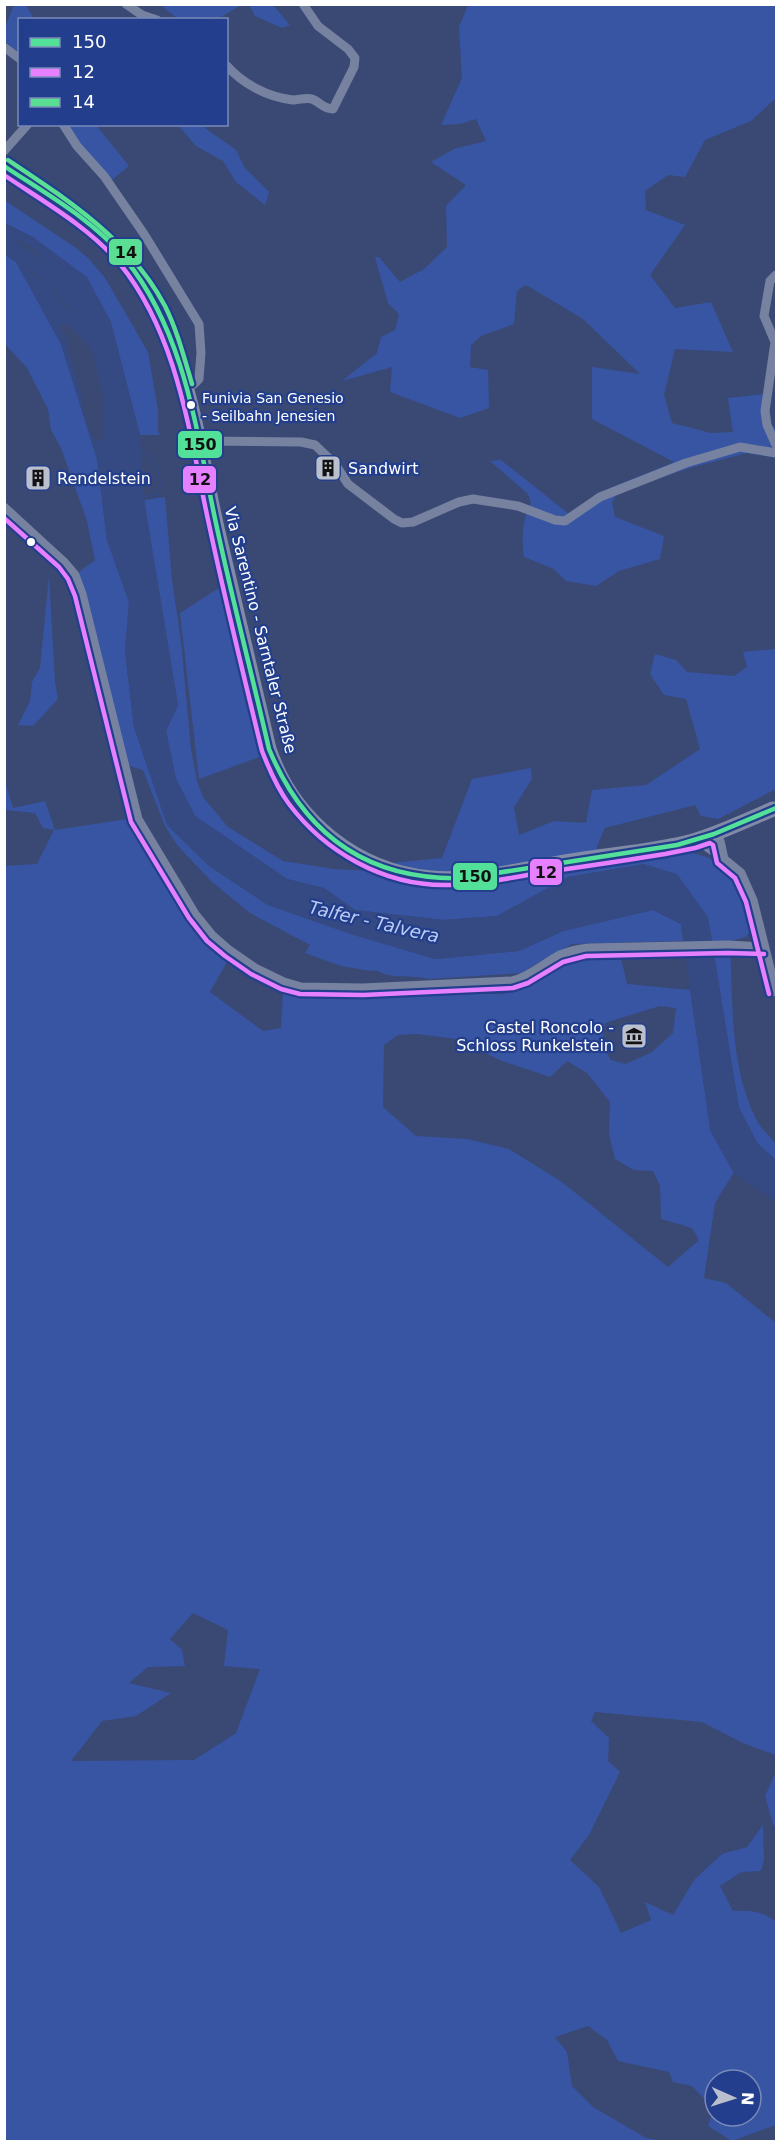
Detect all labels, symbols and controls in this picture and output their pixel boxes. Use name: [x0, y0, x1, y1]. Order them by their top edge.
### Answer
legend: [18, 18, 228, 126]
text: 150: [72, 31, 106, 52]
text: 12: [72, 61, 95, 82]
text: 14: [72, 91, 95, 112]
line badge: 14: [108, 238, 143, 266]
text: 14: [115, 243, 137, 262]
place label: Funivia San Genesio - Seilbahn Jenesien: [202, 390, 344, 424]
marker: Funivia San Genesio - Seilbahn Jenesien: [185, 399, 197, 411]
line badge: 150: [177, 430, 223, 459]
text: 150: [183, 435, 217, 454]
building icon: Sandwirt: [313, 453, 343, 483]
place label: Sandwirt: [348, 459, 419, 478]
building icon: Rendelstein: [23, 463, 53, 493]
line badge: 12: [182, 465, 217, 494]
place label: Rendelstein: [57, 469, 151, 488]
text: 12: [189, 470, 211, 489]
street label: Via Sarentino - Sarntaler Straße: [221, 505, 300, 756]
unlabelled marker: [25, 536, 37, 548]
line badge: 12: [529, 858, 563, 886]
line badge: 150: [452, 862, 498, 891]
text: 12: [535, 863, 557, 882]
text: 150: [458, 867, 492, 886]
water label: Talfer - Talvera: [307, 896, 441, 947]
place label: Castel Roncolo - Schloss Runkelstein: [456, 1018, 614, 1055]
museum icon: Castel Roncolo - Schloss Runkelstein: [619, 1021, 649, 1051]
north arrow: [703, 2068, 763, 2128]
text: N: [738, 2092, 757, 2106]

